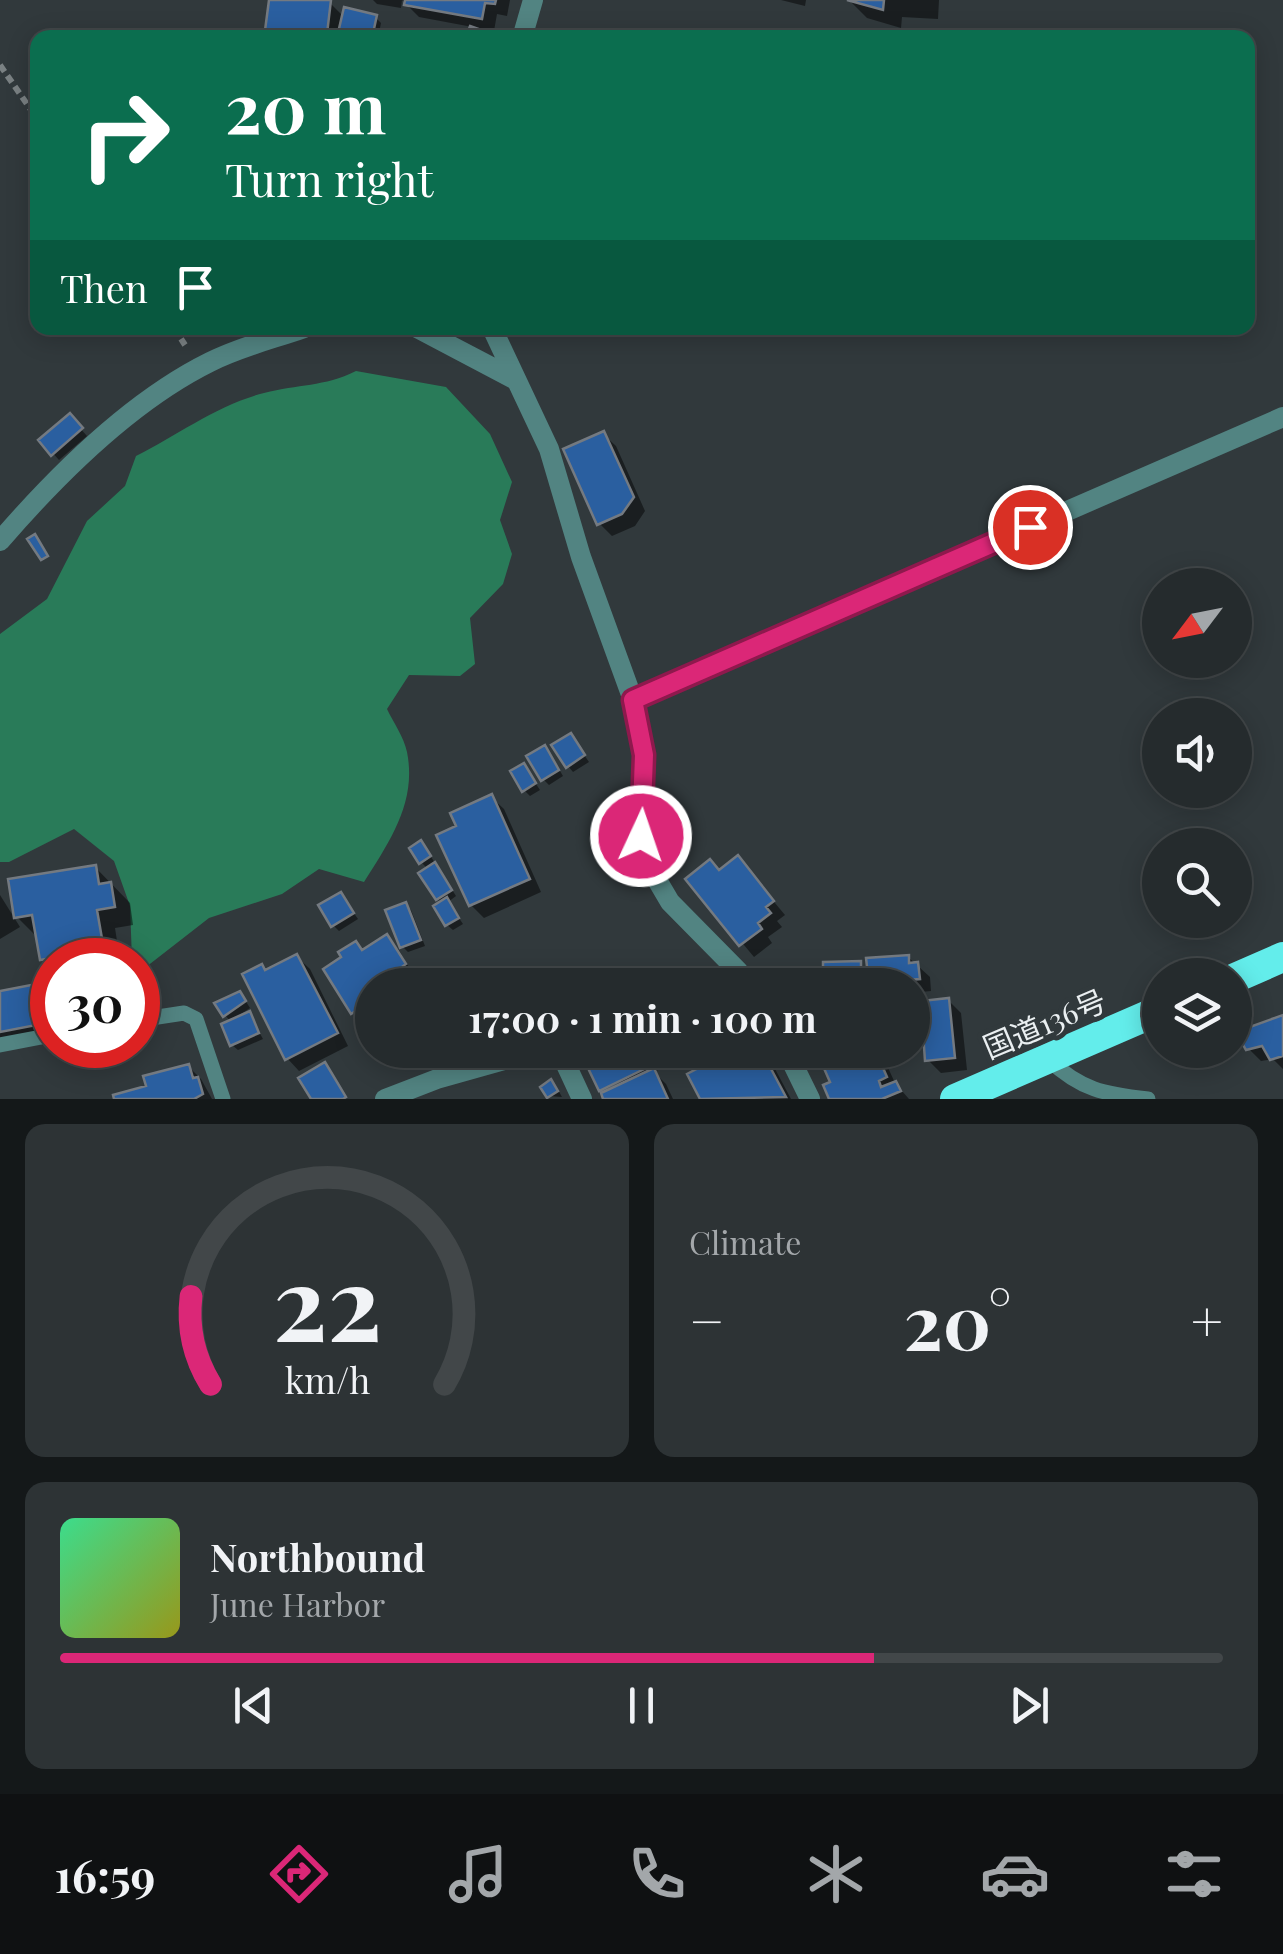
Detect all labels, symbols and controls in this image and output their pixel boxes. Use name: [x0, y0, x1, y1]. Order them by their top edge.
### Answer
text: 20 m: [225, 58, 386, 152]
icon: right: [60, 70, 190, 200]
text: Turn right: [225, 148, 433, 208]
icon: arrive: [168, 260, 223, 315]
text: Then: [60, 262, 148, 313]
pin: [988, 485, 1073, 570]
icon: arrive: [1003, 500, 1058, 555]
north arrow: [1142, 568, 1252, 678]
map controls: [1142, 568, 1252, 1068]
button: sound: [1142, 698, 1252, 808]
position arrow: [589, 784, 693, 888]
button: search: [1142, 828, 1252, 938]
speed limit sign: 30: [30, 938, 160, 1068]
button: layers: [1142, 958, 1252, 1068]
street label: 国道136号: [977, 979, 1111, 1067]
text: 17:00 · 1 min · 100 m: [468, 992, 817, 1043]
text: Climate: [689, 1220, 801, 1263]
text: 22: [273, 1229, 381, 1368]
text: 20°: [904, 1269, 1012, 1369]
text: −: [689, 1282, 725, 1356]
text: +: [1191, 1282, 1223, 1356]
text: km/h: [284, 1355, 370, 1403]
text: Northbound: [210, 1531, 425, 1582]
text: June Harbor: [210, 1582, 385, 1625]
icon: previous: [226, 1678, 281, 1733]
icon: pause: [614, 1678, 669, 1733]
icon: next: [1002, 1678, 1057, 1733]
icon: directions: [264, 1839, 334, 1909]
icon: music: [443, 1839, 513, 1909]
icon: phone: [622, 1839, 692, 1909]
icon: climate: [801, 1839, 871, 1909]
icon: car: [980, 1839, 1050, 1909]
icon: filters: [1159, 1839, 1229, 1909]
text: 16:59: [54, 1844, 156, 1904]

